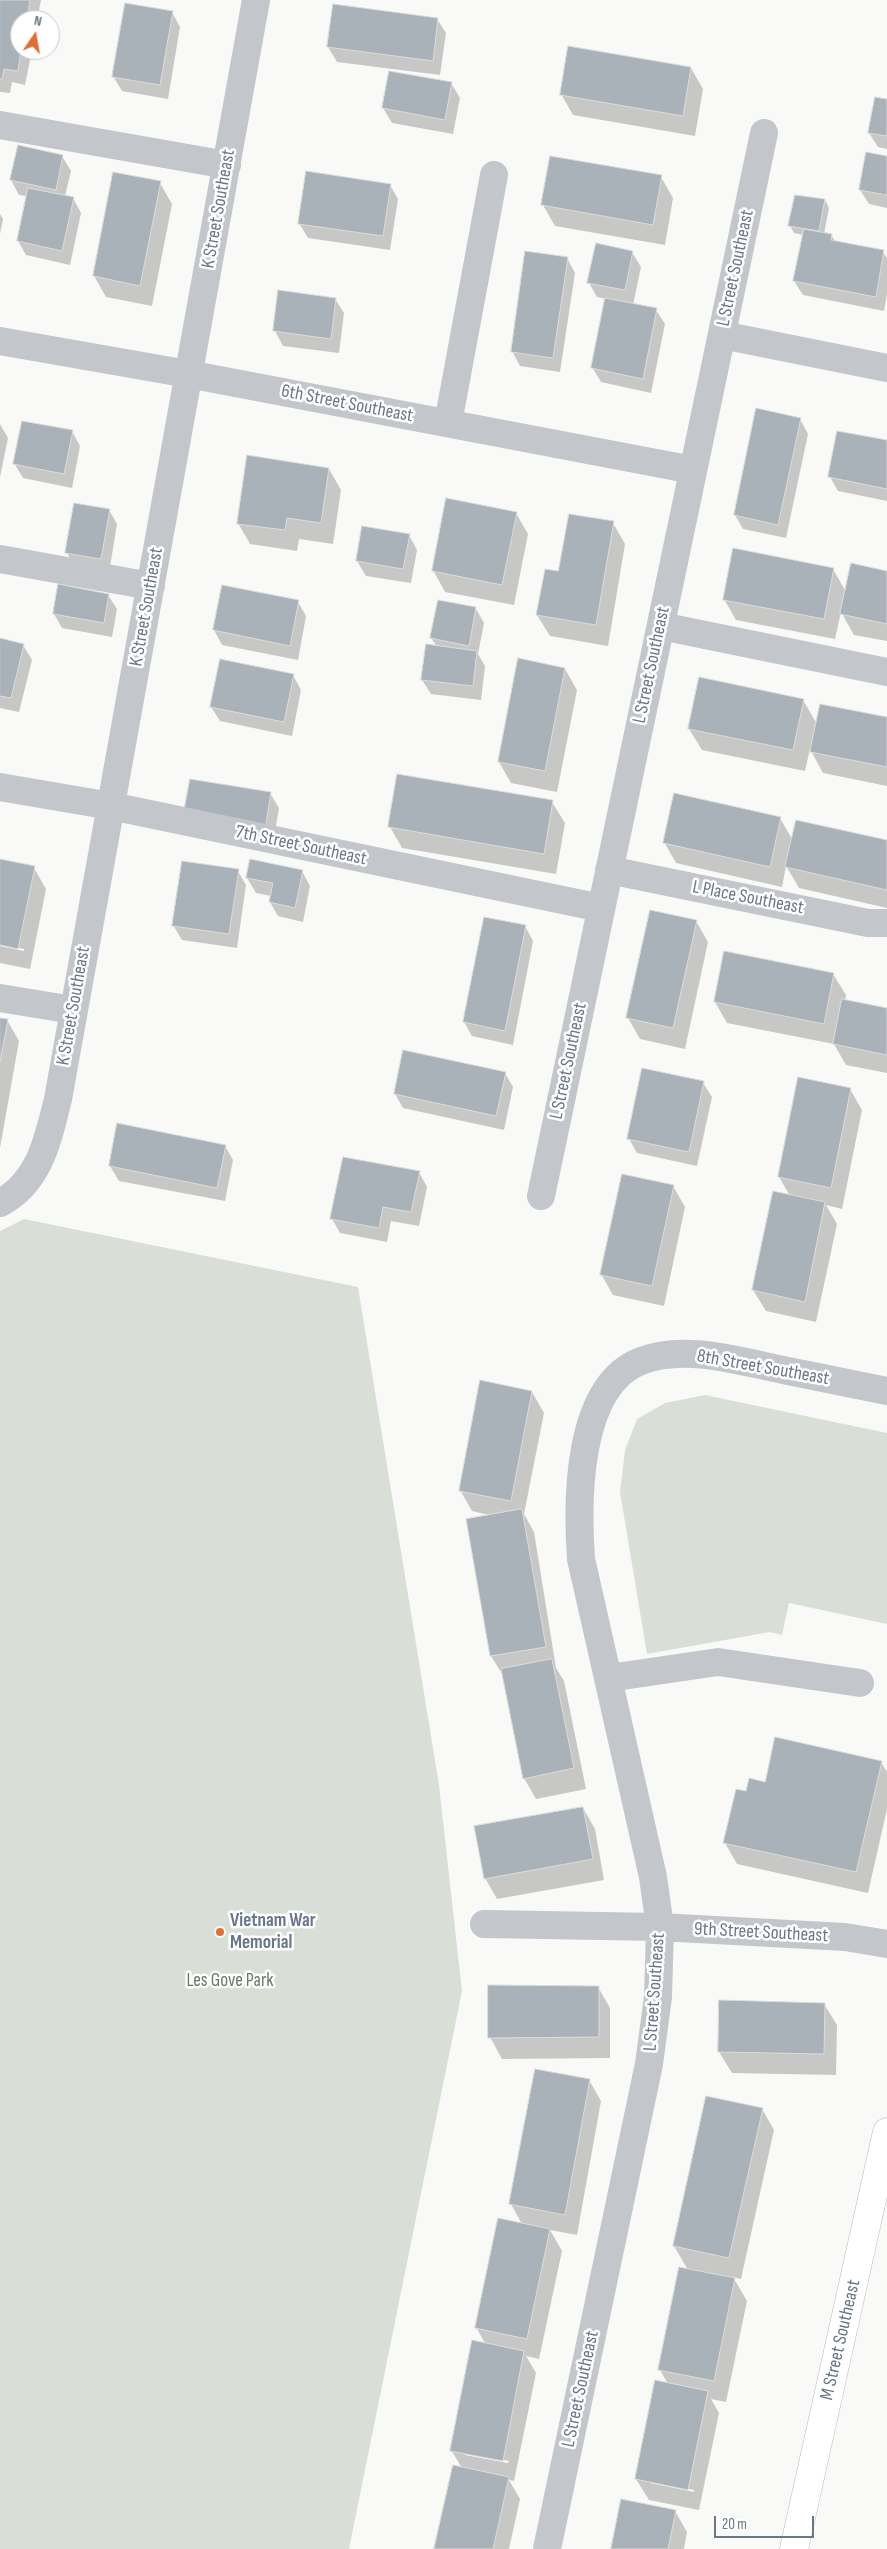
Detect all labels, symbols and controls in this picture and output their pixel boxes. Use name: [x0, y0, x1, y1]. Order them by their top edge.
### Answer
north arrow: [10, 10, 60, 60]
text: N: [33, 12, 43, 30]
street label: K Street Southeast: [197, 148, 241, 270]
street label: L Street Southeast: [713, 208, 759, 328]
street label: 6th Street Southeast: [279, 380, 415, 428]
street label: K Street Southeast: [125, 546, 169, 668]
street label: L Street Southeast: [629, 605, 675, 725]
street label: 7th Street Southeast: [233, 821, 369, 871]
street label: L Place Southeast: [691, 876, 805, 920]
street label: K Street Southeast: [52, 945, 96, 1067]
street label: L Street Southeast: [546, 1001, 592, 1121]
street label: 8th Street Southeast: [695, 1345, 831, 1391]
place label: Vietnam War Memorial: [230, 1910, 316, 1954]
street label: 9th Street Southeast: [693, 1918, 829, 1948]
marker: Vietnam War Memorial: [214, 1926, 226, 1938]
street label: L Street Southeast: [639, 1932, 671, 2052]
park label: Les Gove Park: [186, 1970, 274, 1992]
street label: M Street Southeast: [816, 2278, 866, 2402]
street label: L Street Southeast: [558, 2329, 604, 2449]
scale bar: [717, 2506, 817, 2538]
text: 20 m: [722, 2515, 747, 2534]

